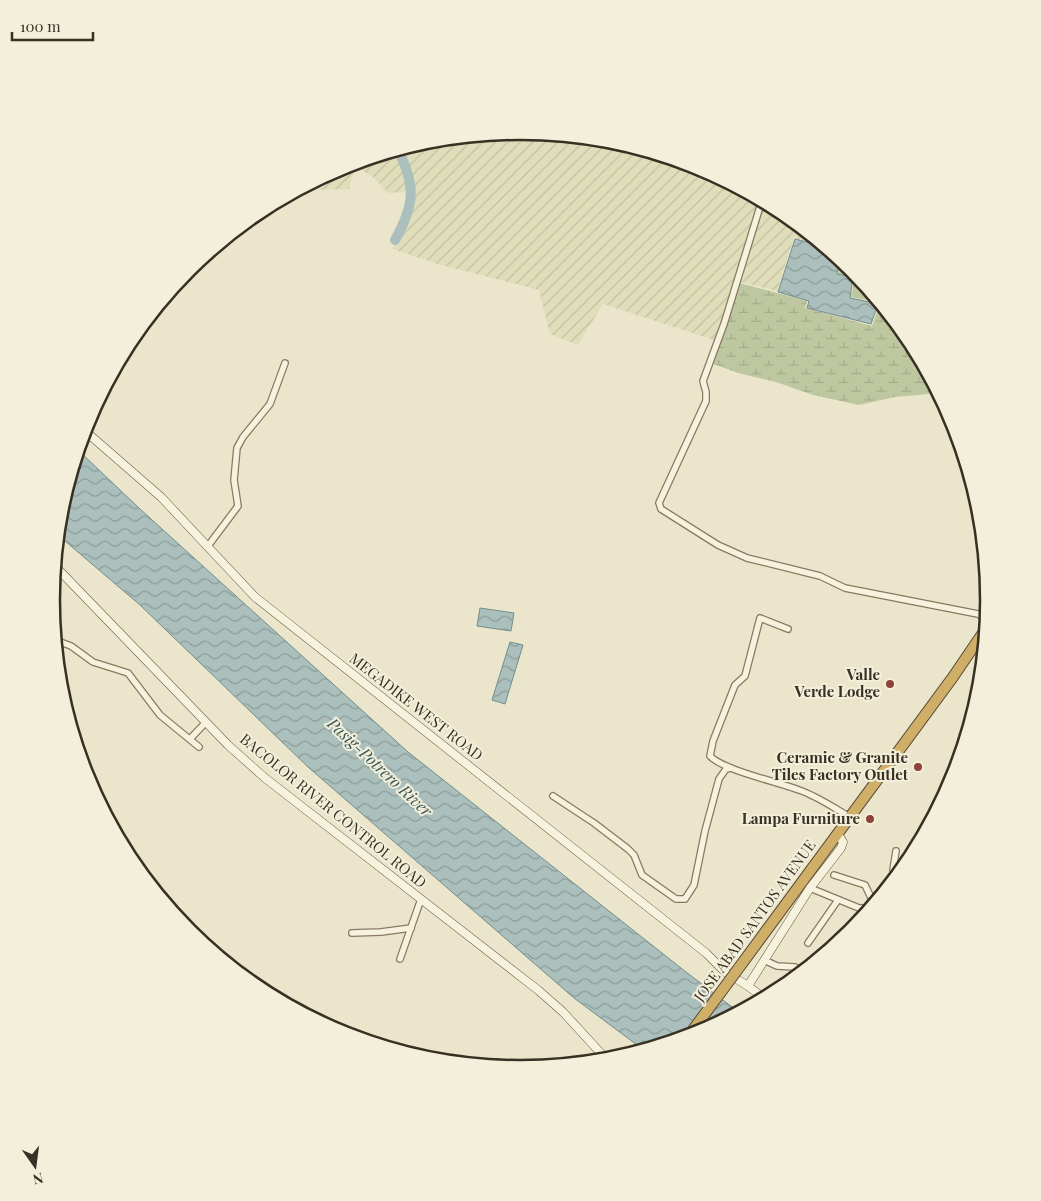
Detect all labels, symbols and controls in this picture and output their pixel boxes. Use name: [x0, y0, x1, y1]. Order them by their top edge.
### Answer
scale bar: [12, 10, 94, 42]
text: 100 m: [20, 16, 61, 36]
street label: MEGADIKE WEST ROAD: [346, 648, 488, 765]
place label: Valle Verde Lodge: [793, 664, 880, 701]
marker: Valle Verde Lodge: [884, 678, 896, 690]
water label: Pasig-Potrero River: [323, 712, 438, 821]
street label: BACOLOR RIVER CONTROL ROAD: [236, 729, 431, 892]
place label: Ceramic & Granite Tiles Factory Outlet: [772, 747, 909, 784]
marker: Ceramic & Granite Tiles Factory Outlet: [912, 761, 924, 773]
place label: Lampa Furniture: [742, 808, 860, 828]
marker: Lampa Furniture: [864, 813, 876, 825]
street label: JOSE ABAD SANTOS AVENUE: [688, 836, 820, 1006]
north arrow: [10, 1141, 60, 1191]
text: N: [31, 1169, 45, 1190]

